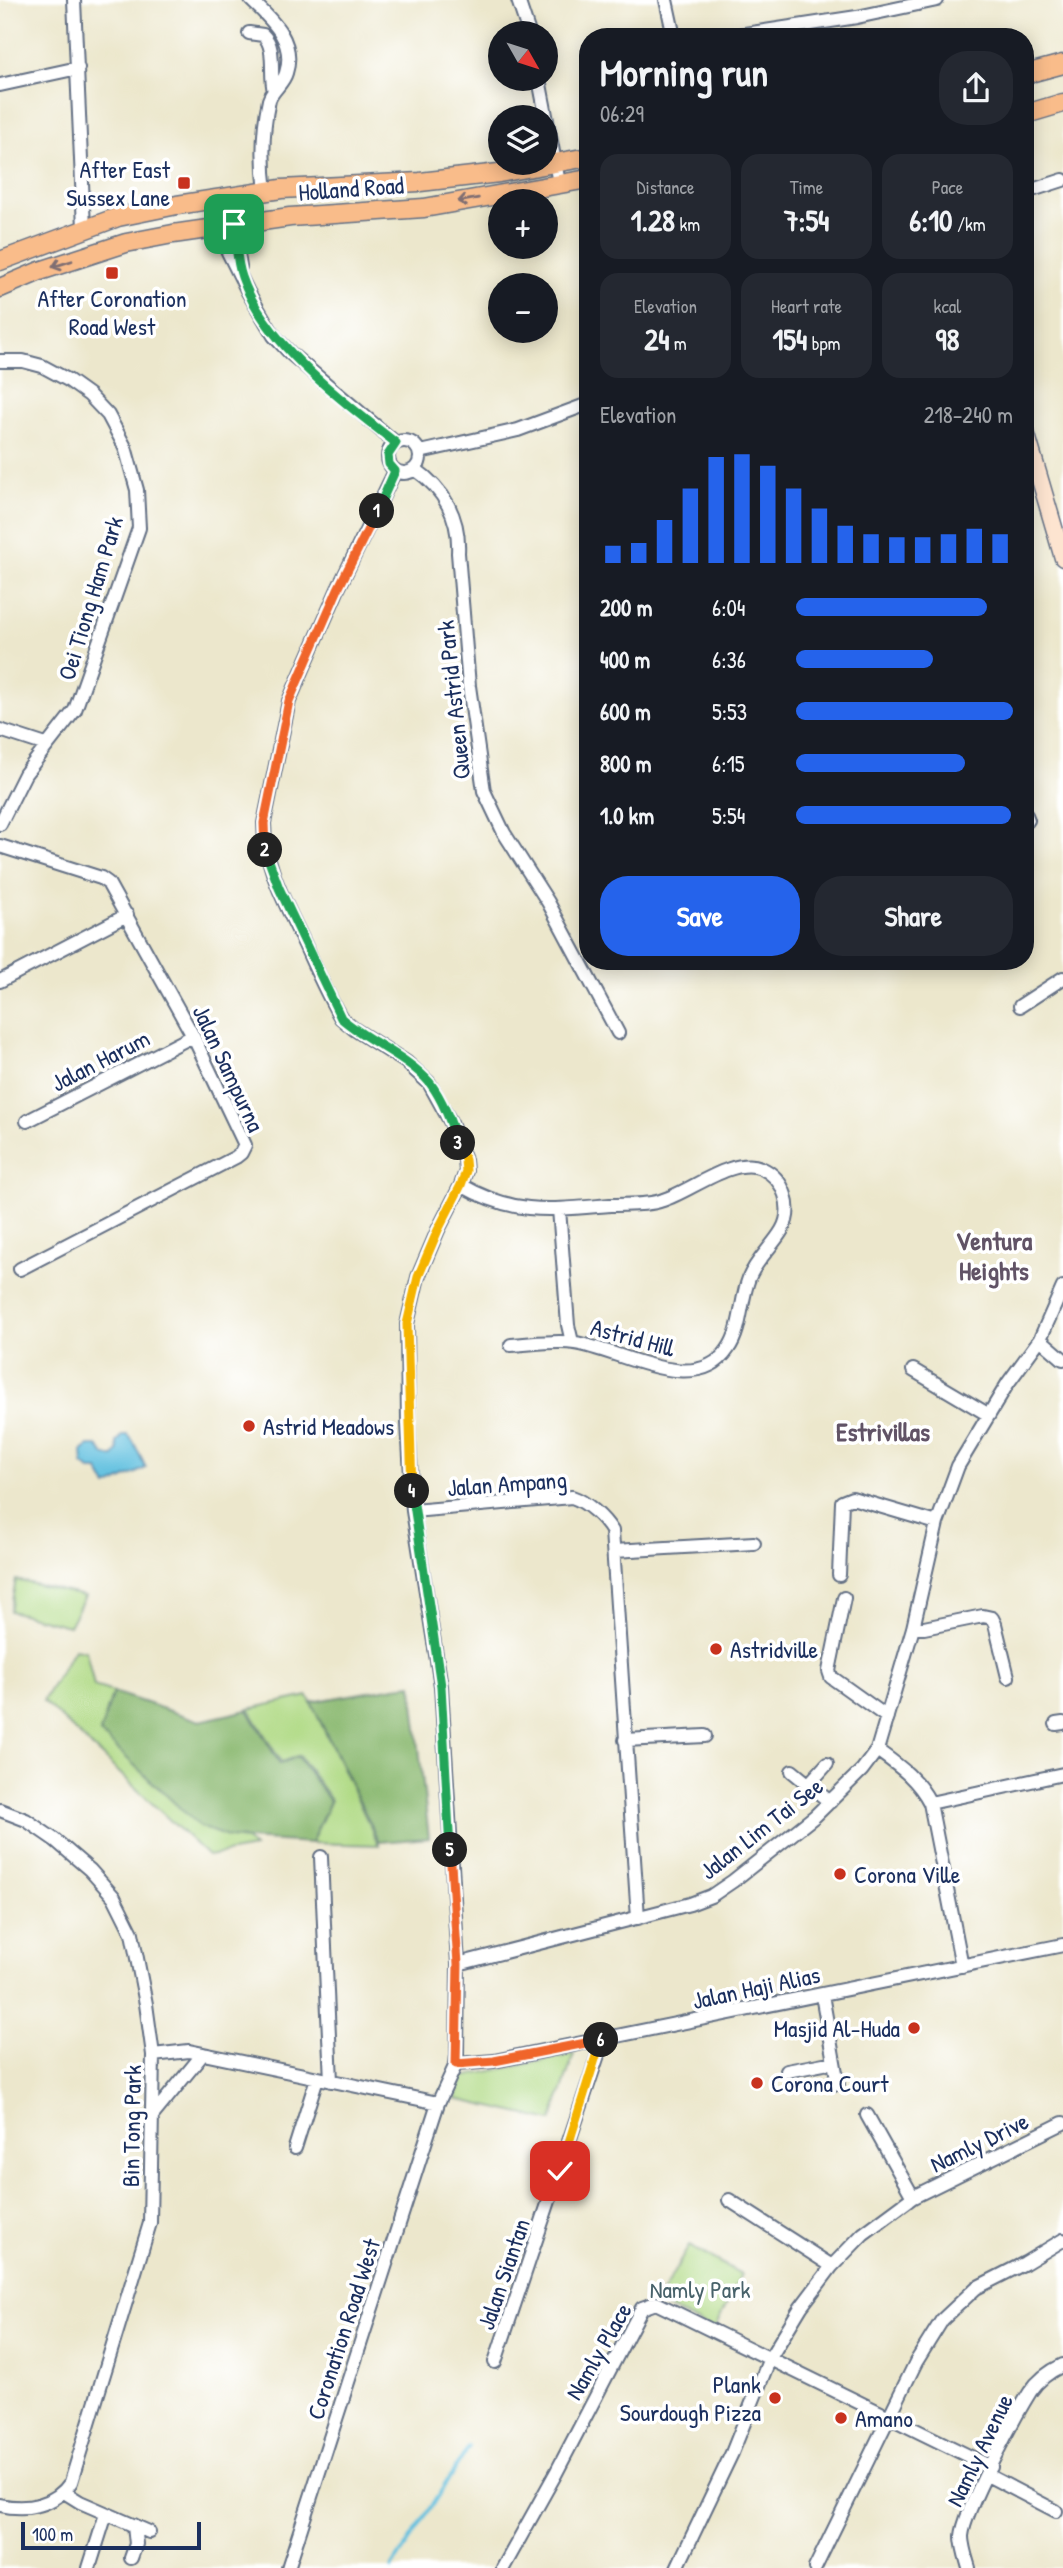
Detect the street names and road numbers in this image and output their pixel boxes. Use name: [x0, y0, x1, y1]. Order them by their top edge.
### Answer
street label: Holland Road: [297, 168, 405, 208]
street label: Oei Tiong Ham Park: [50, 512, 130, 684]
street label: Queen Astrid Park: [429, 619, 477, 781]
street label: Jalan Sampurna: [186, 999, 272, 1137]
street label: Jalan Harum: [45, 1022, 155, 1098]
street label: Astrid Hill: [587, 1310, 679, 1364]
street label: Jalan Ampang: [446, 1463, 568, 1503]
street label: Jalan Lim Tai See: [693, 1769, 830, 1886]
street label: Jalan Haji Alias: [689, 1958, 823, 2016]
street label: Bin Tong Park: [114, 2065, 148, 2187]
street label: Namly Drive: [924, 2104, 1034, 2180]
street label: Jalan Siantan: [469, 2214, 537, 2334]
street label: Coronation Road West: [299, 2234, 388, 2424]
street label: Namly Place: [557, 2296, 639, 2405]
street label: Namly Avenue: [938, 2388, 1020, 2512]

